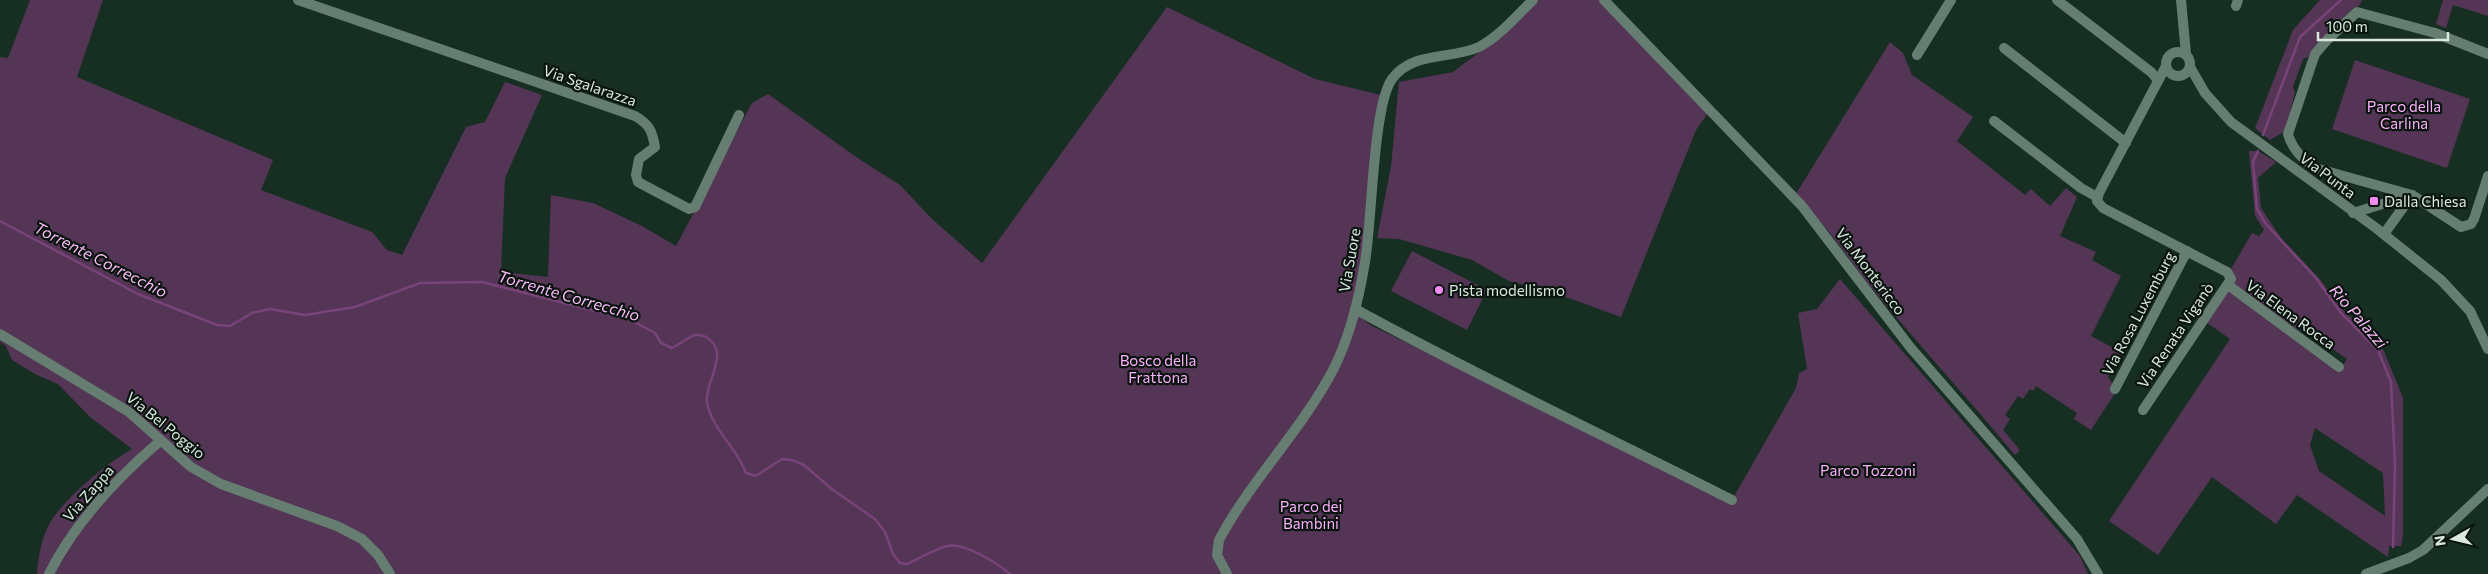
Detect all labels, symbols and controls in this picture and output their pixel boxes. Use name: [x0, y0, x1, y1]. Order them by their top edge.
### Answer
scale bar: [2318, 10, 2448, 42]
text: 100 m: [2326, 17, 2368, 35]
street label: Via Sgalarazza: [541, 61, 639, 109]
park label: Parco della Carlina: [2367, 97, 2441, 132]
street label: Via Punta: [2297, 148, 2359, 202]
place label: Dalla Chiesa: [2384, 192, 2467, 210]
marker: Dalla Chiesa: [2368, 195, 2380, 207]
water label: Torrente Correcchio: [31, 217, 171, 301]
street label: Via Montericco: [1832, 224, 1910, 318]
street label: Via Suore: [1335, 227, 1363, 293]
street label: Via Rosa Luxemburg: [2098, 248, 2178, 378]
water label: Torrente Correcchio: [496, 266, 642, 324]
street label: Via Elena Rocca: [2243, 276, 2339, 352]
street label: Via Renata Viganò: [2133, 279, 2217, 391]
water label: Rio Palazzi: [2326, 280, 2392, 352]
place label: Pista modellismo: [1449, 281, 1565, 299]
marker: Pista modellismo: [1433, 284, 1445, 296]
park label: Bosco della Frattona: [1120, 351, 1196, 386]
street label: Via Bel Poggio: [123, 388, 209, 462]
street label: Via Zappa: [59, 461, 117, 525]
park label: Parco Tozzoni: [1820, 461, 1916, 479]
park label: Parco dei Bambini: [1280, 497, 1342, 532]
north arrow: [2428, 514, 2478, 564]
text: N: [2430, 534, 2449, 547]

